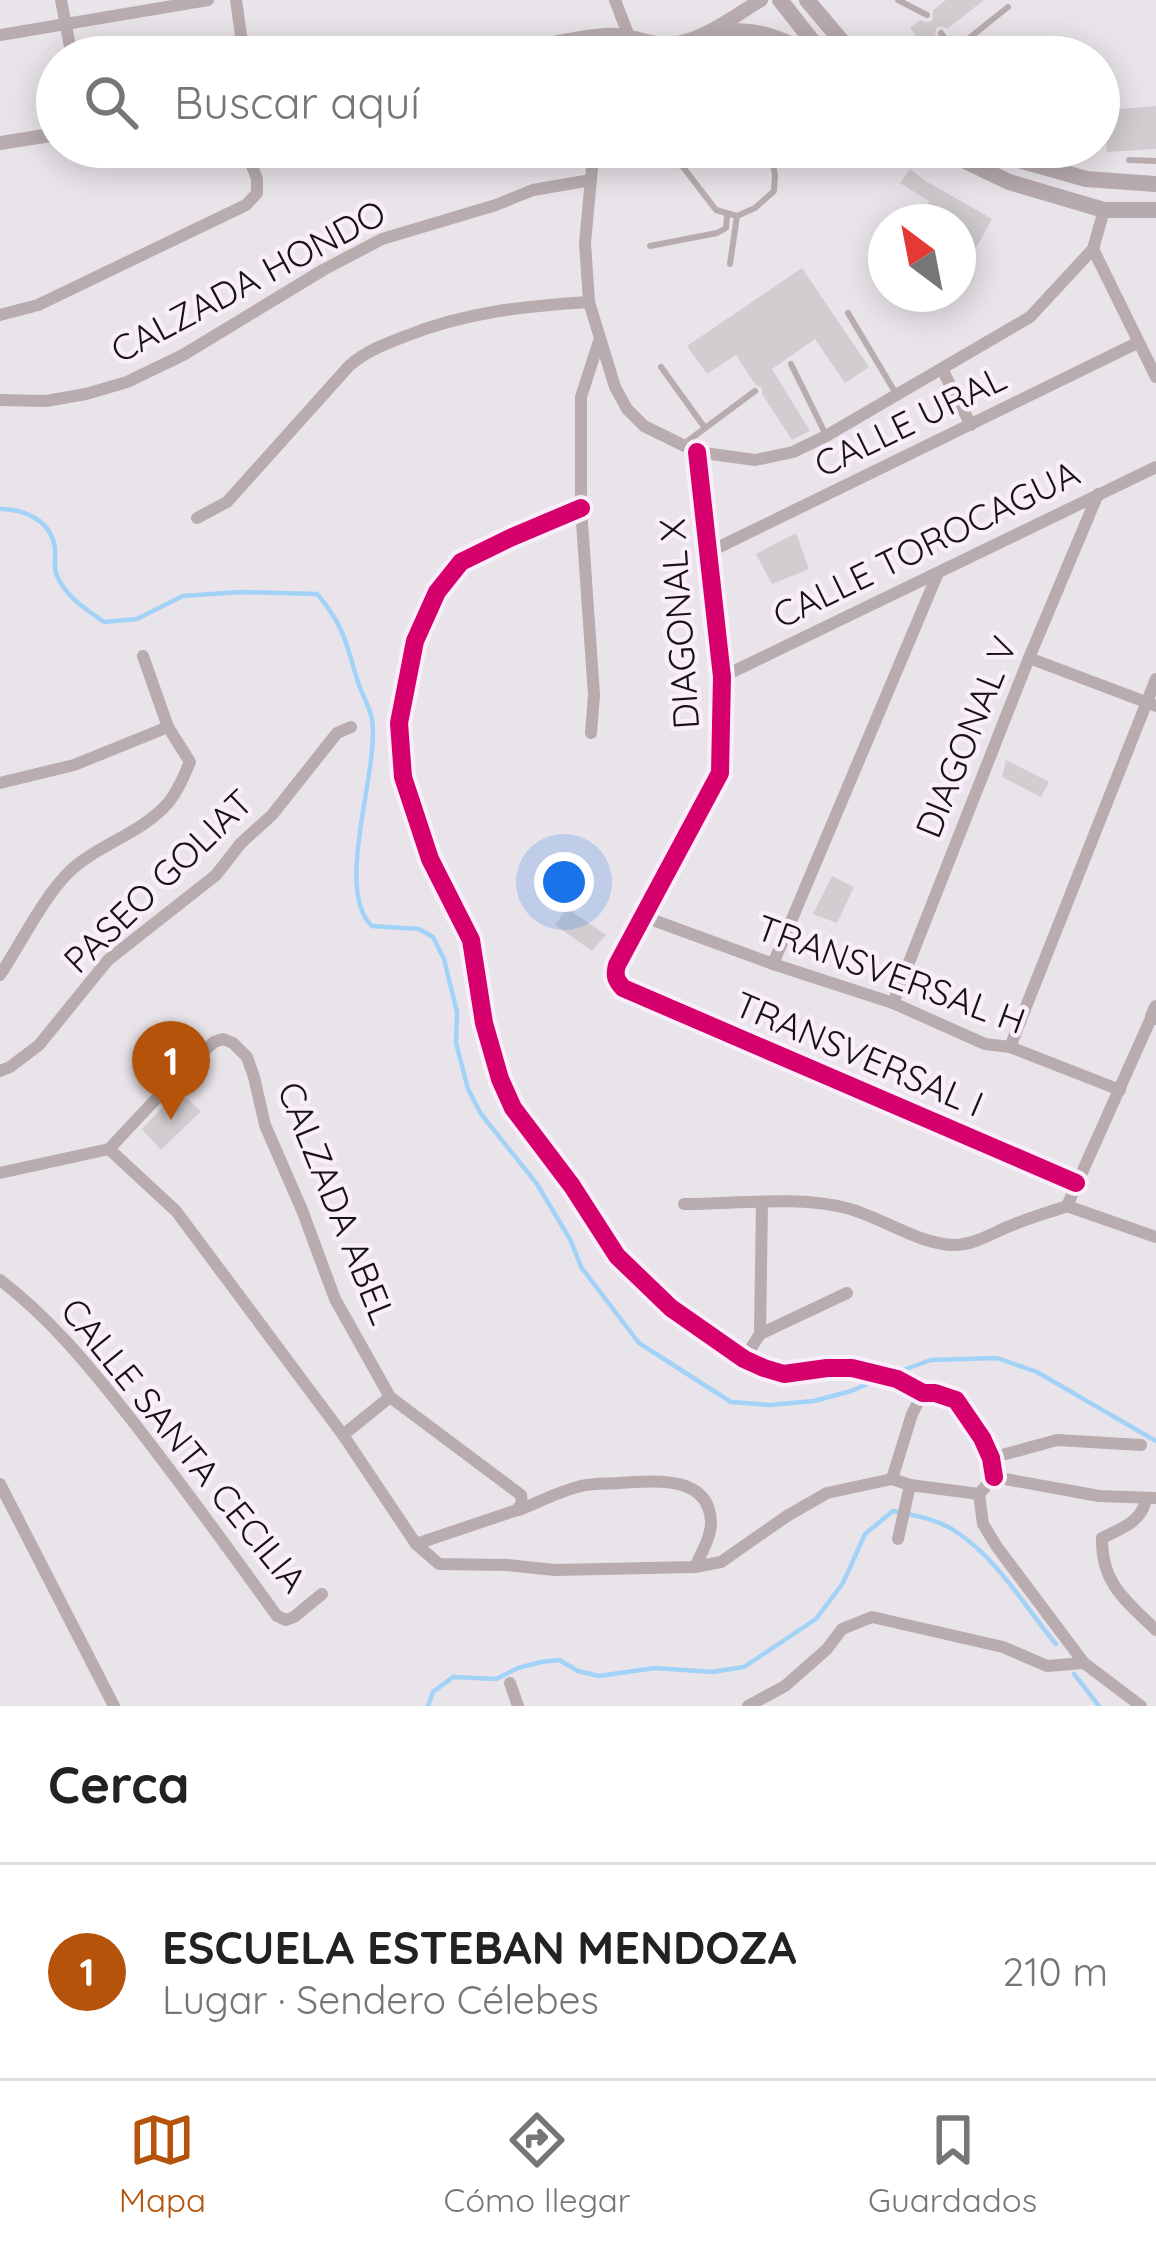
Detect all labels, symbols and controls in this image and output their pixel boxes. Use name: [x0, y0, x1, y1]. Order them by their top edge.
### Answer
search box: [36, 36, 1120, 168]
icon: search: [78, 69, 144, 135]
text: Buscar aquí: [174, 74, 420, 130]
street label: CALZADA HONDO: [103, 189, 393, 372]
north arrow: [868, 204, 976, 312]
street label: CALLE URAL: [807, 355, 1013, 486]
street label: CALLE TOROCAGUA: [765, 450, 1086, 637]
street label: DIAGONAL X: [649, 517, 708, 731]
street label: DIAGONAL V: [905, 630, 1026, 844]
street label: PASEO GOLIAT: [54, 779, 262, 982]
your location: [534, 852, 594, 912]
street label: TRANSVERSAL H: [751, 904, 1032, 1043]
street label: TRANSVERSAL I: [728, 981, 990, 1126]
pin: 1: [132, 1021, 210, 1120]
street label: CALZADA ABEL: [268, 1075, 407, 1331]
street label: CALLE SANTA CECILIA: [52, 1288, 317, 1601]
text: Cerca: [48, 1752, 190, 1816]
text: ESCUELA ESTEBAN MENDOZA: [162, 1919, 797, 1975]
text: 1: [79, 1947, 95, 1996]
text: 210 m: [1003, 1947, 1108, 1996]
text: Lugar · Sendero Célebes: [162, 1975, 599, 2024]
tab: Mapa: [119, 2107, 206, 2220]
tab: Cómo llegar: [444, 2107, 631, 2220]
tab: Guardados: [868, 2107, 1037, 2220]

